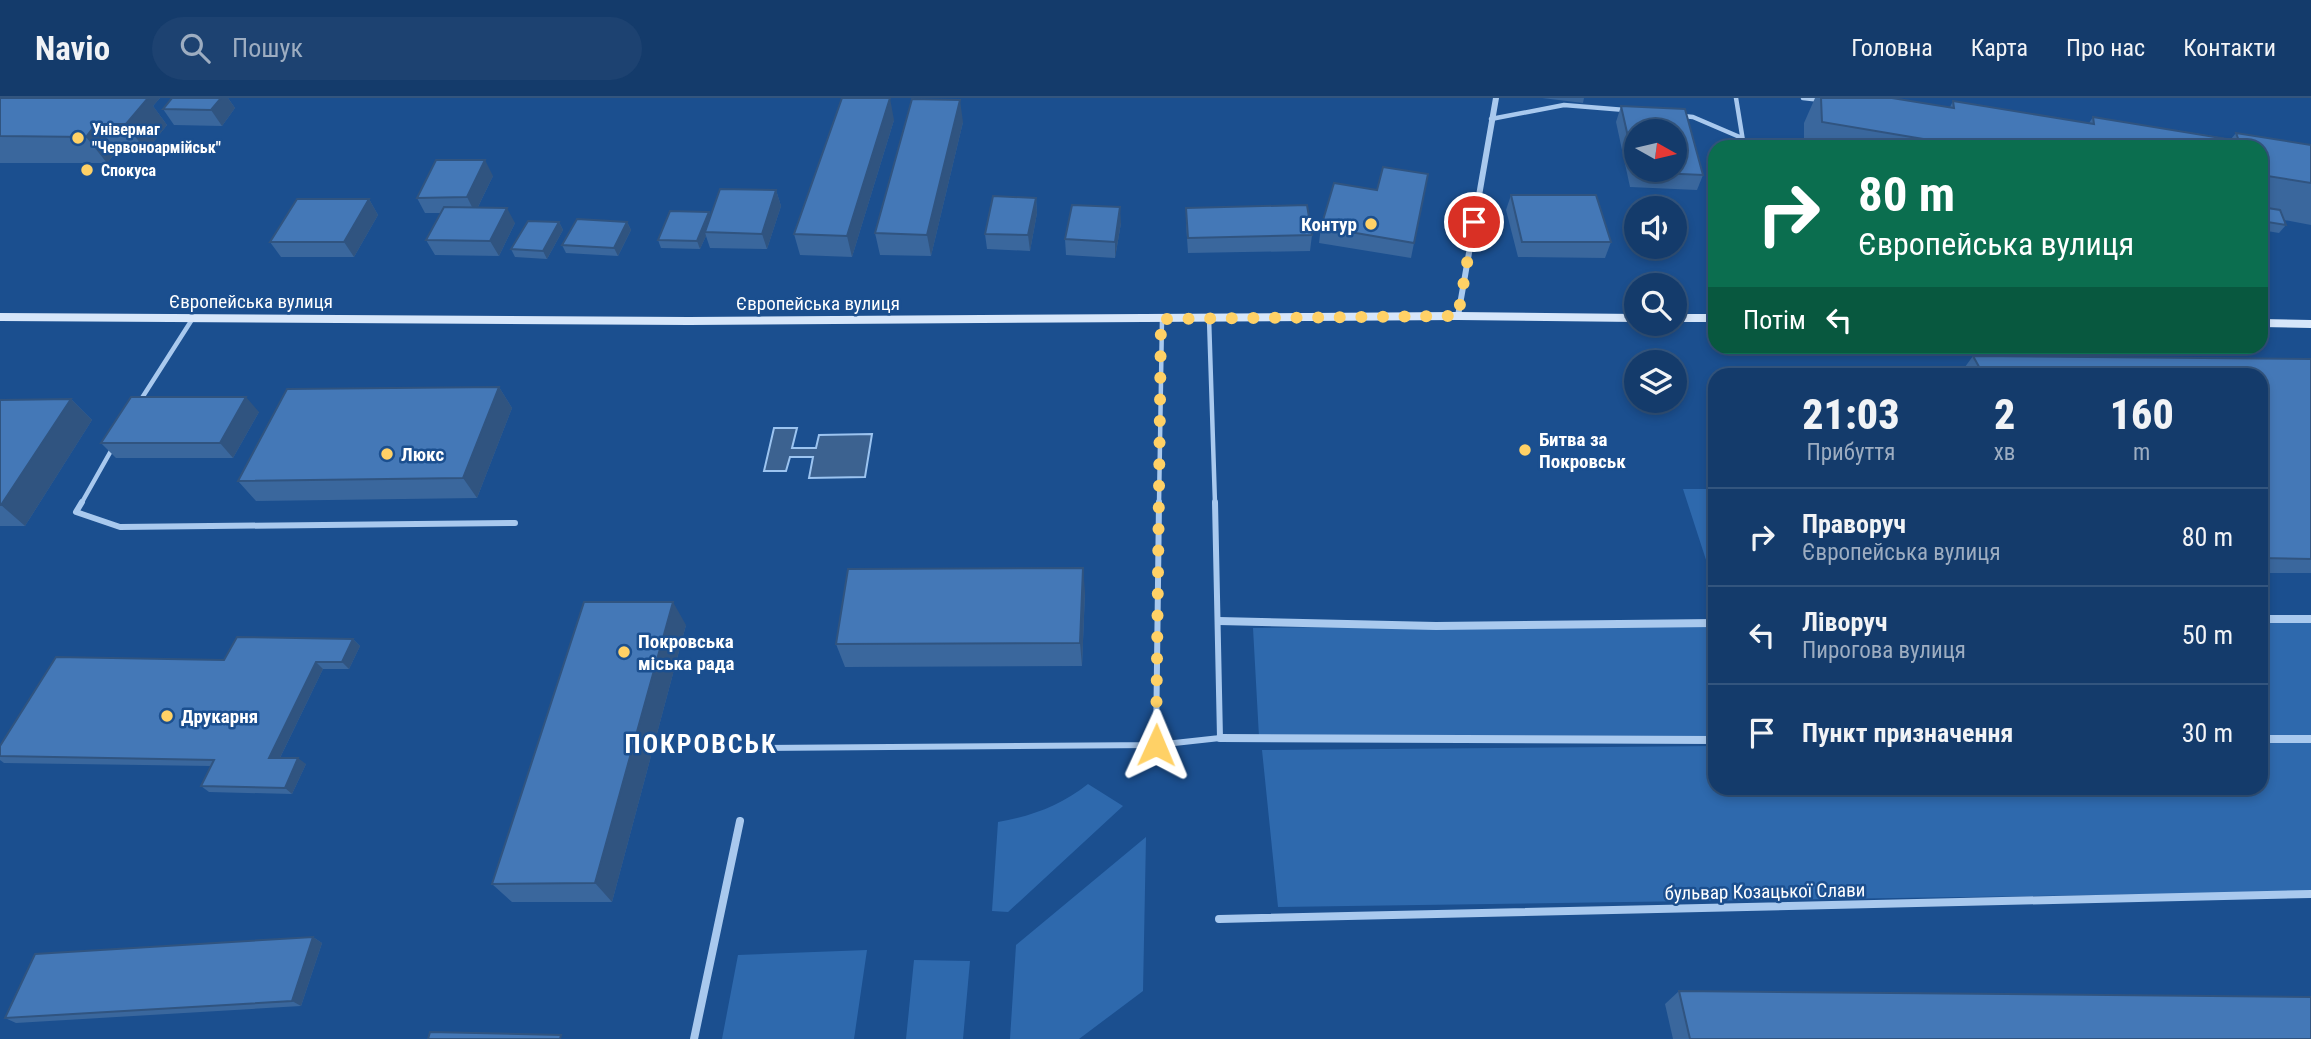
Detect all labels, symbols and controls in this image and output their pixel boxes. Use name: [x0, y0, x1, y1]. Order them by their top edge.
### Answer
search box: [152, 17, 642, 80]
text: Navio: [35, 29, 110, 68]
icon: search: [176, 29, 214, 67]
text: Пошук: [232, 33, 303, 63]
text: Головна: [1851, 34, 1933, 62]
text: Карта: [1971, 34, 2028, 62]
text: Про нас: [2066, 34, 2145, 62]
text: Контакти: [2183, 34, 2276, 62]
north arrow: [1624, 119, 1687, 182]
map controls: [1624, 119, 1687, 413]
place label: Універмаг "Червоноармійськ": [92, 120, 221, 157]
marker: Універмаг "Червоноармійськ": [70, 130, 86, 146]
place label: Спокуса: [101, 161, 157, 180]
marker: Спокуса: [79, 162, 95, 178]
text: 80 m: [1858, 166, 1955, 223]
icon: right: [1743, 168, 1834, 259]
pin: [1444, 192, 1504, 252]
button: sound: [1624, 196, 1687, 259]
icon: arrive: [1455, 203, 1493, 241]
place label: Контур: [1301, 213, 1357, 236]
marker: Контур: [1363, 216, 1379, 232]
text: Європейська вулиця: [1858, 225, 2134, 263]
button: search: [1624, 273, 1687, 336]
street label: Європейська вулиця: [169, 290, 333, 313]
street label: Європейська вулиця: [736, 292, 900, 315]
icon: left: [1820, 301, 1858, 339]
text: Потім: [1743, 305, 1806, 335]
button: layers: [1624, 350, 1687, 413]
text: 21:03: [1802, 390, 1900, 439]
text: 2: [1994, 390, 2015, 439]
text: 160: [2110, 390, 2174, 439]
place label: Битва за Покровськ: [1539, 428, 1626, 473]
text: Прибуття: [1807, 439, 1895, 466]
text: хв: [1994, 439, 2015, 466]
text: m: [2133, 439, 2150, 466]
marker: Битва за Покровськ: [1517, 442, 1533, 458]
place label: Люкс: [401, 443, 444, 466]
marker: Люкс: [379, 446, 395, 462]
text: Праворуч: [1802, 509, 1906, 539]
icon: right: [1743, 518, 1781, 556]
text: 80 m: [2182, 522, 2233, 552]
text: Європейська вулиця: [1802, 539, 2001, 566]
text: Ліворуч: [1802, 607, 1887, 637]
icon: left: [1743, 616, 1781, 654]
text: 50 m: [2182, 620, 2233, 650]
place label: Покровська міська рада: [638, 630, 734, 675]
text: Пирогова вулиця: [1802, 637, 1966, 664]
marker: Покровська міська рада: [616, 644, 632, 660]
place label: Друкарня: [181, 705, 258, 728]
marker: Друкарня: [159, 708, 175, 724]
position arrow: [1119, 708, 1193, 782]
icon: arrive: [1743, 714, 1781, 752]
text: Пункт призначення: [1802, 718, 2013, 748]
text: 30 m: [2182, 718, 2233, 748]
district label: ПОКРОВСЬК: [624, 729, 778, 759]
street label: бульвар Козацької Слави: [1665, 878, 1866, 905]

